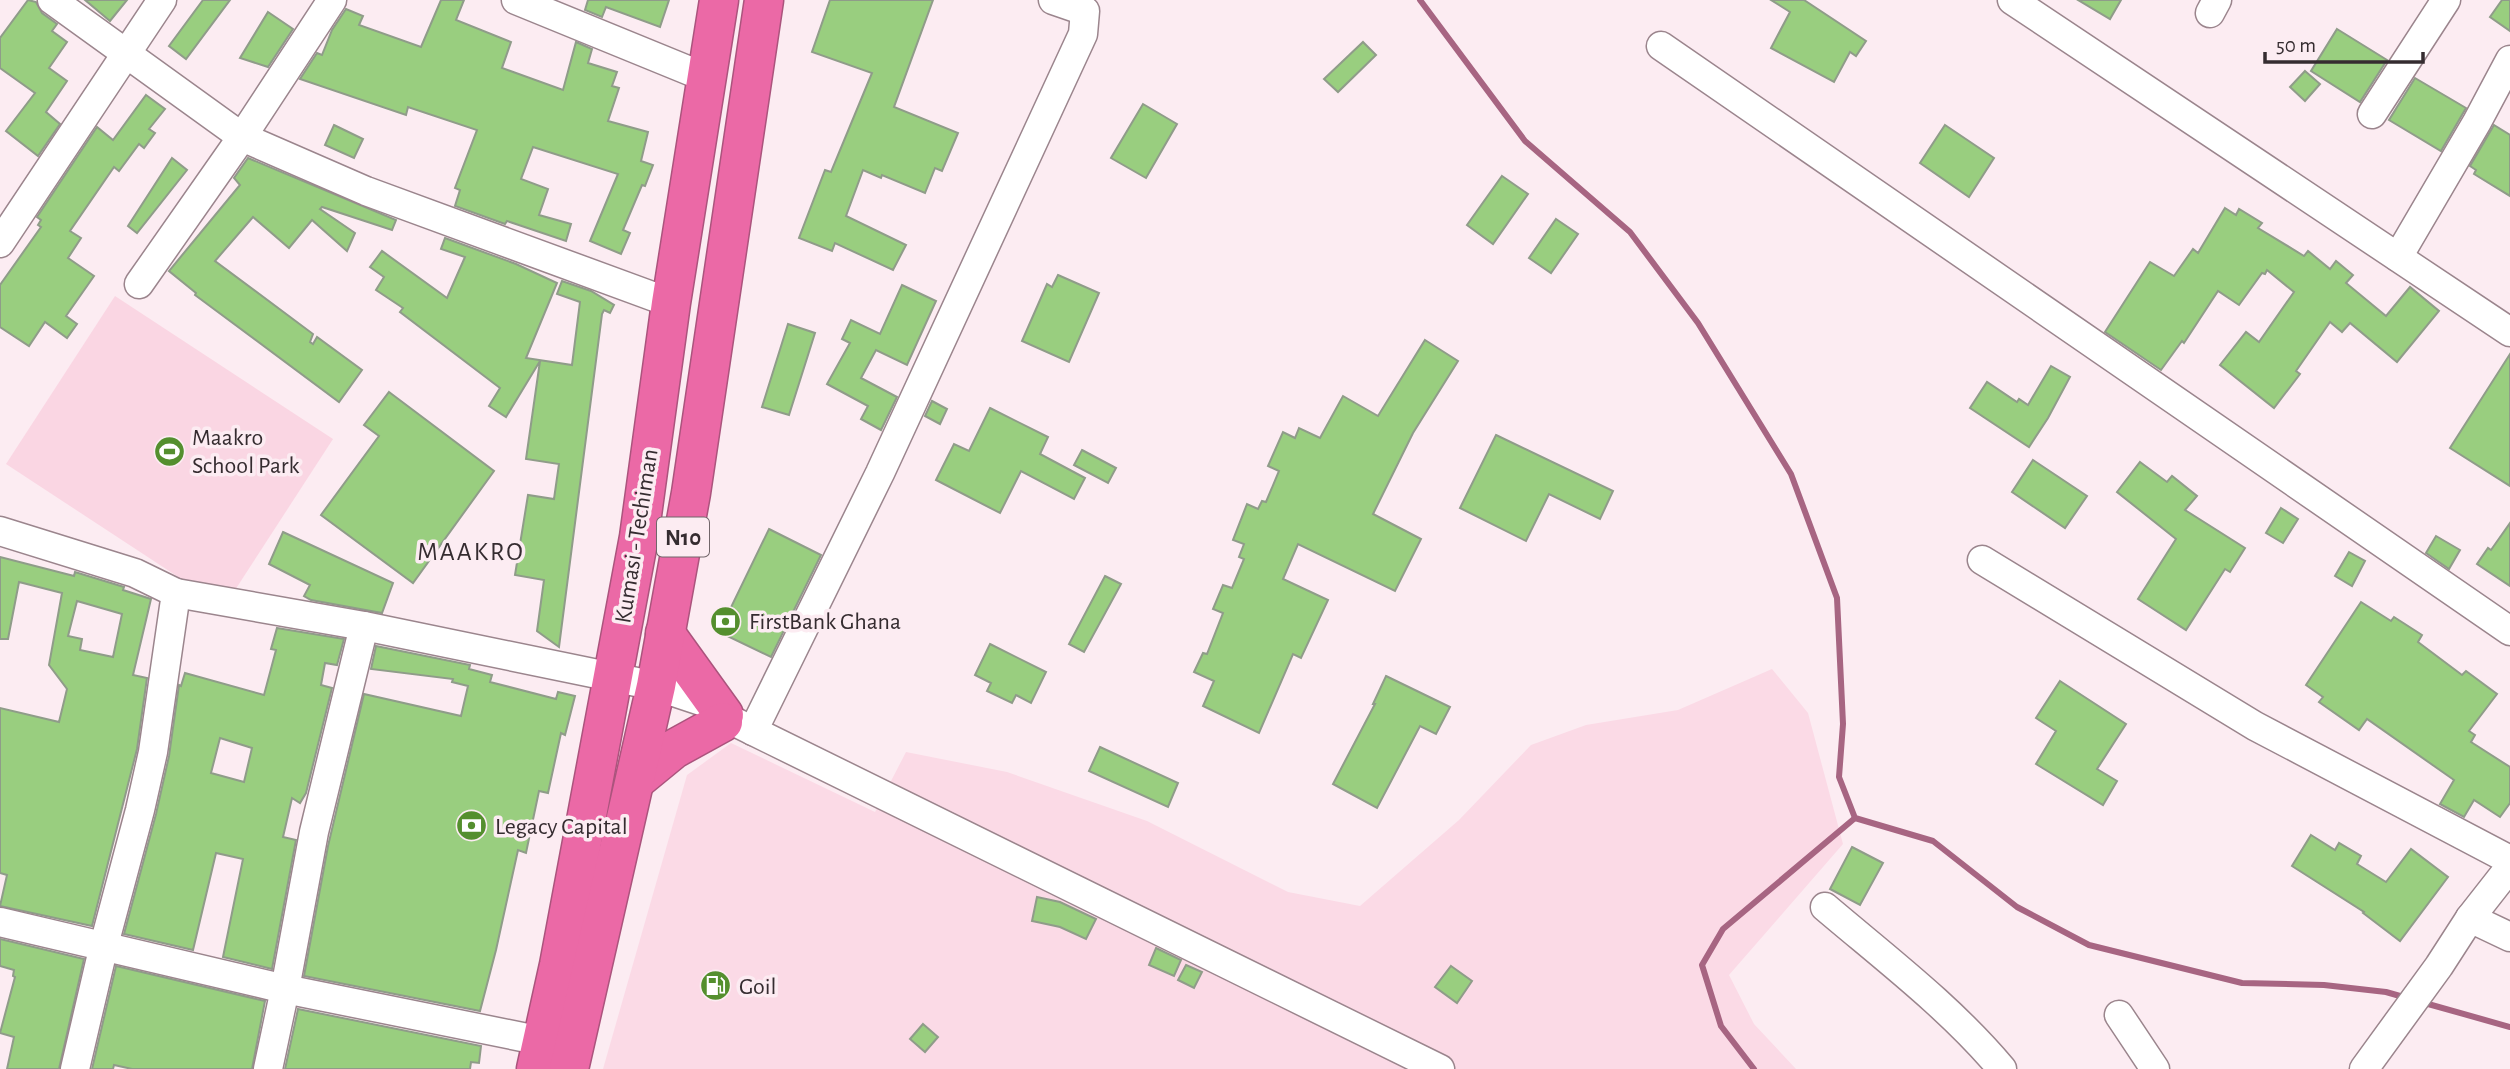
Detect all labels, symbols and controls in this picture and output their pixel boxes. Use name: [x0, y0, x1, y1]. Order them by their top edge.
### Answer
scale bar: [2265, 21, 2422, 65]
text: 50 m: [2276, 35, 2316, 56]
place label: Maakro School Park: [192, 426, 300, 478]
sports icon: Maakro School Park: [152, 434, 186, 468]
street label: Kumasi - Techiman: [611, 447, 663, 625]
road number: N10: [657, 517, 709, 556]
district label: MAAKRO: [417, 539, 525, 565]
bank icon: FirstBank Ghana: [709, 604, 743, 638]
place label: FirstBank Ghana: [749, 610, 901, 634]
bank icon: Legacy Capital: [455, 809, 489, 843]
place label: Legacy Capital: [495, 815, 628, 839]
fuel station icon: Goil: [699, 969, 733, 1003]
place label: Goil: [739, 975, 776, 999]

